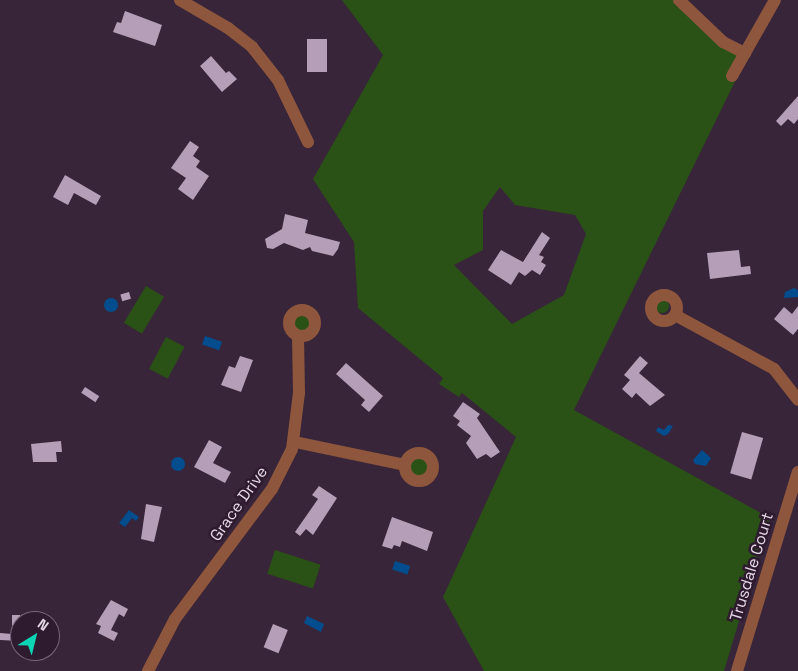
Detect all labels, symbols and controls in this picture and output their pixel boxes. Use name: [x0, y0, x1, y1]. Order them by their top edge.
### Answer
street label: Grace Drive: [206, 463, 272, 545]
street label: Trusdale Court: [726, 510, 778, 624]
north arrow: [10, 611, 60, 661]
text: N: [34, 615, 52, 635]

